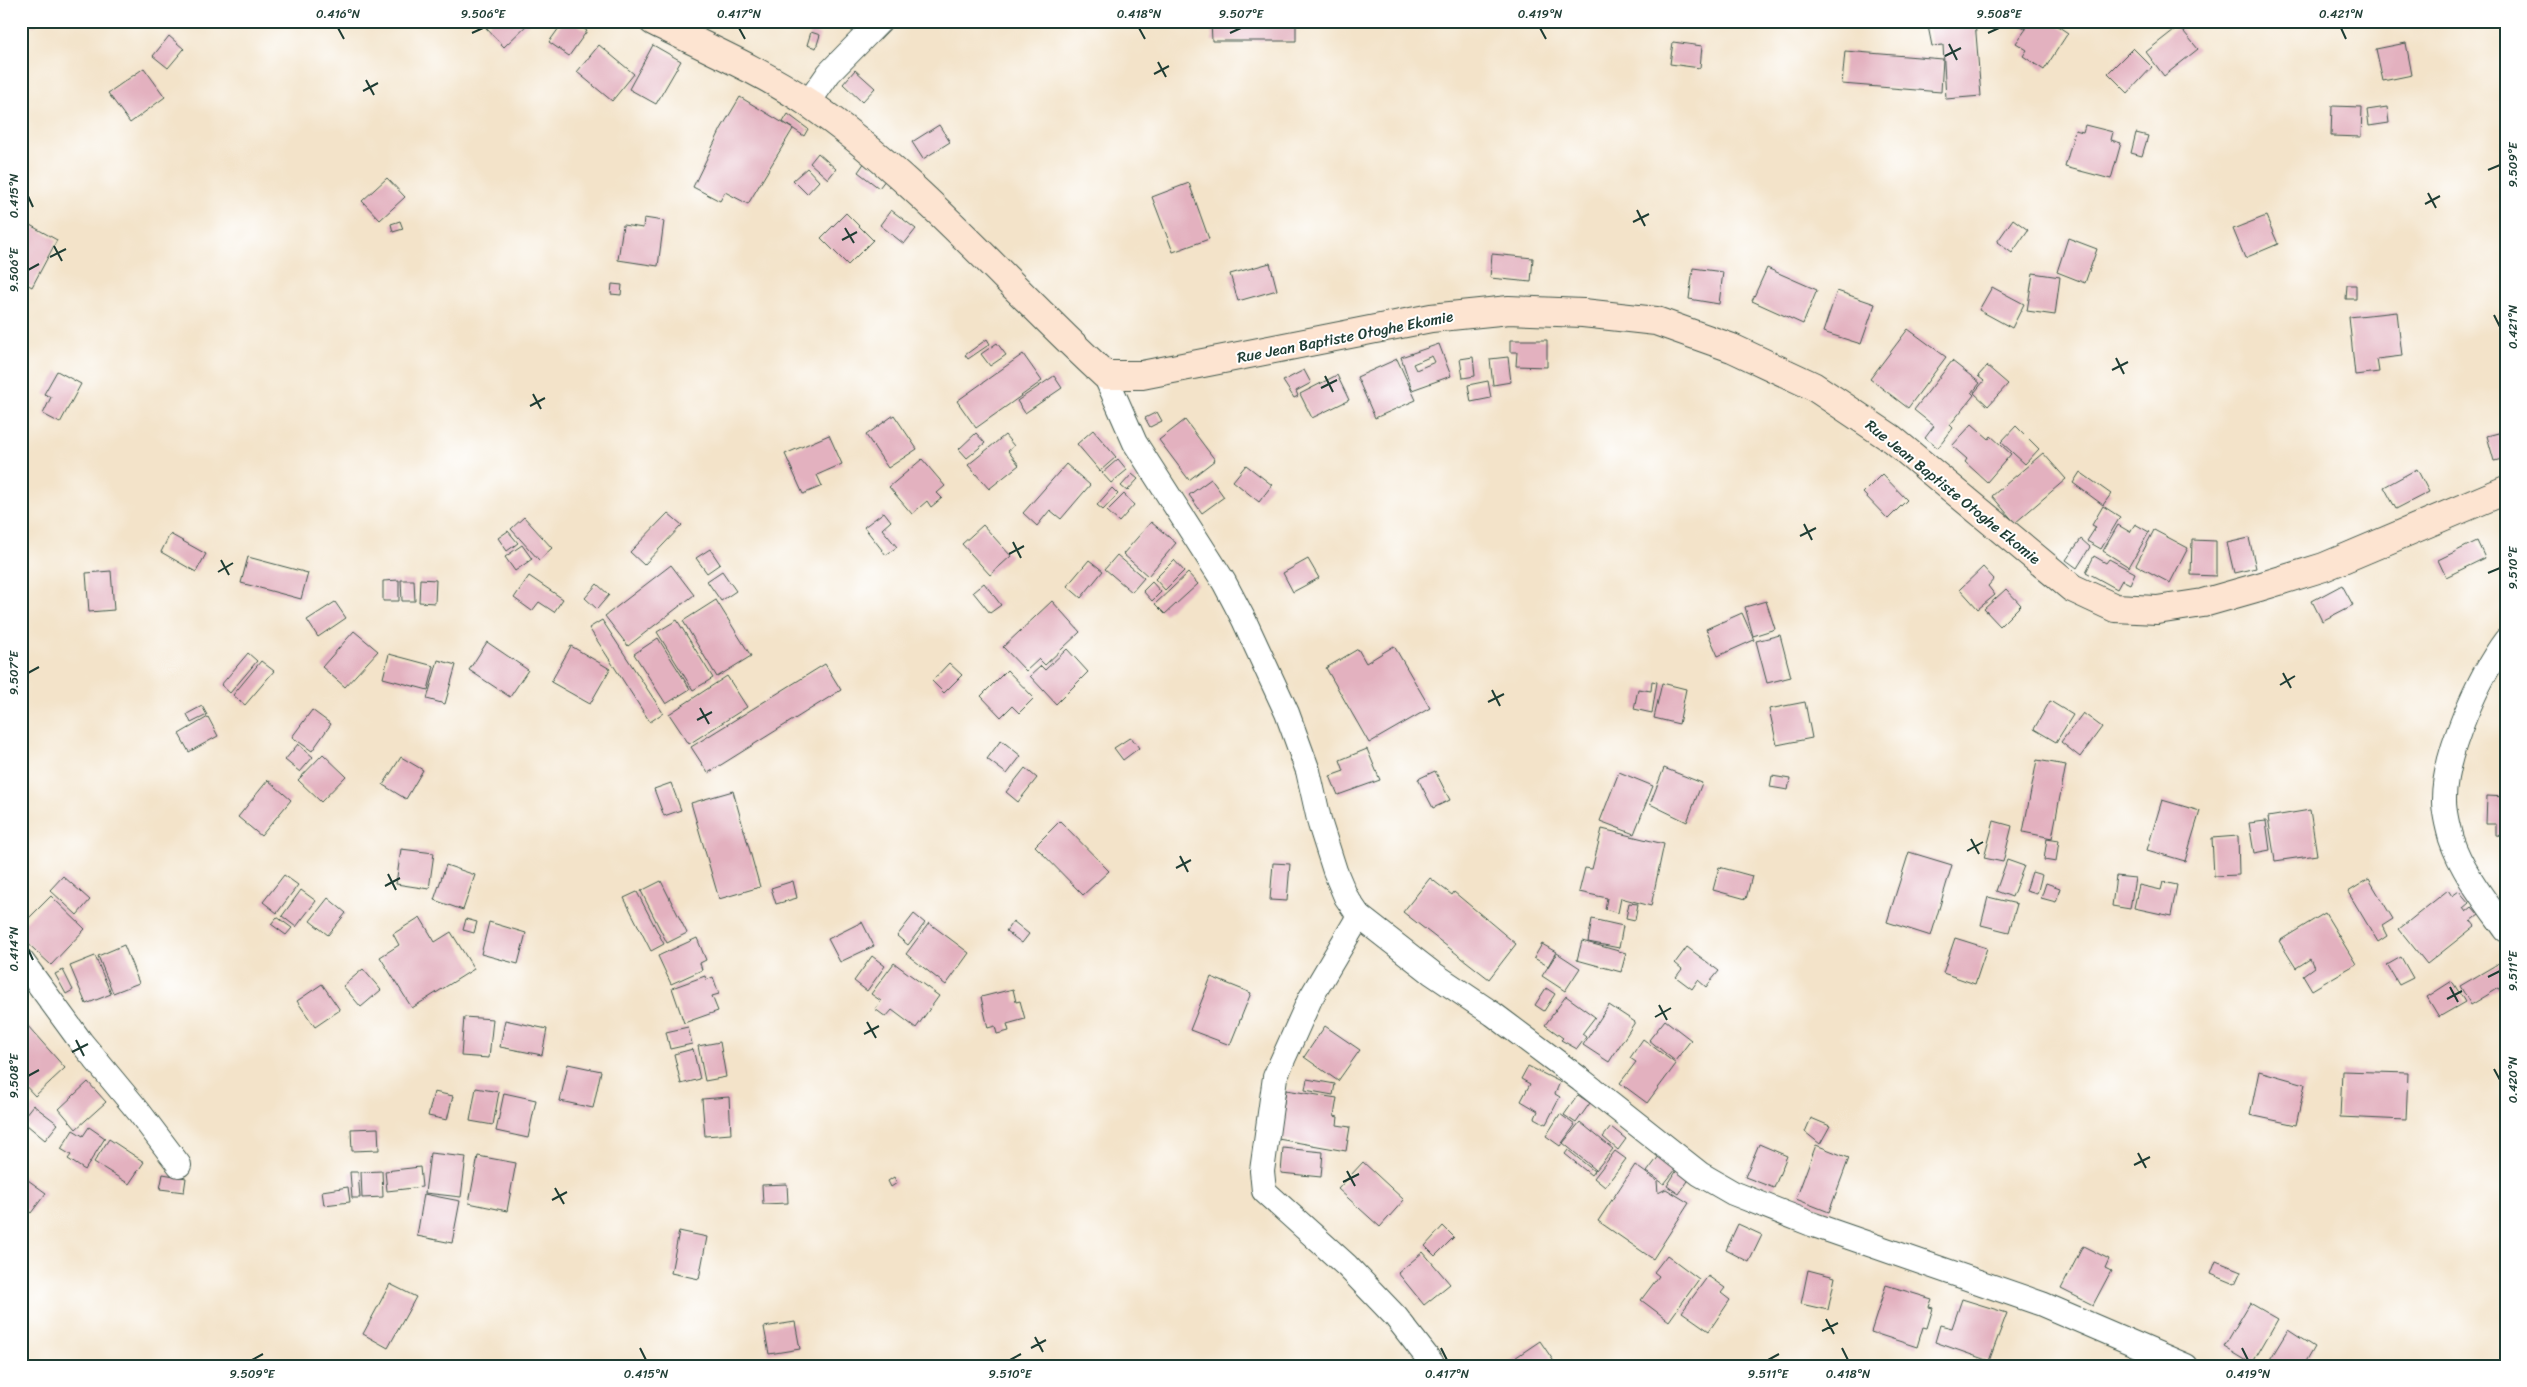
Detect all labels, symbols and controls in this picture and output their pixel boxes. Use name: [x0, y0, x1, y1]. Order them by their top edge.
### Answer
text: 0.416°N: [316, 3, 361, 25]
text: 9.506°E: [461, 3, 507, 25]
text: 0.417°N: [717, 3, 762, 25]
text: 0.418°N: [1117, 3, 1162, 25]
text: 9.507°E: [1219, 3, 1265, 25]
text: 0.419°N: [1518, 3, 1563, 25]
text: 9.508°E: [1977, 3, 2023, 25]
text: 0.421°N: [2319, 3, 2364, 25]
text: 9.509°E: [2502, 141, 2524, 188]
text: 0.415°N: [3, 173, 25, 218]
text: 9.506°E: [3, 246, 25, 292]
street label: Rue Jean Baptiste Otoghe Ekomie: [1235, 303, 1455, 371]
text: 0.421°N: [2502, 304, 2524, 349]
street label: Rue Jean Baptiste Otoghe Ekomie: [1859, 413, 2047, 571]
text: 9.510°E: [2502, 545, 2524, 589]
text: 9.507°E: [3, 649, 25, 695]
text: 0.414°N: [3, 926, 25, 971]
text: 9.511°E: [2502, 949, 2524, 991]
text: 9.508°E: [3, 1052, 25, 1098]
text: 0.420°N: [2502, 1056, 2524, 1103]
text: 9.509°E: [229, 1363, 276, 1385]
text: 0.415°N: [624, 1363, 669, 1385]
text: 9.510°E: [989, 1363, 1033, 1385]
text: 0.417°N: [1425, 1363, 1470, 1385]
text: 9.511°E: [1748, 1363, 1790, 1385]
text: 0.418°N: [1826, 1363, 1871, 1385]
text: 0.419°N: [2226, 1363, 2271, 1385]

